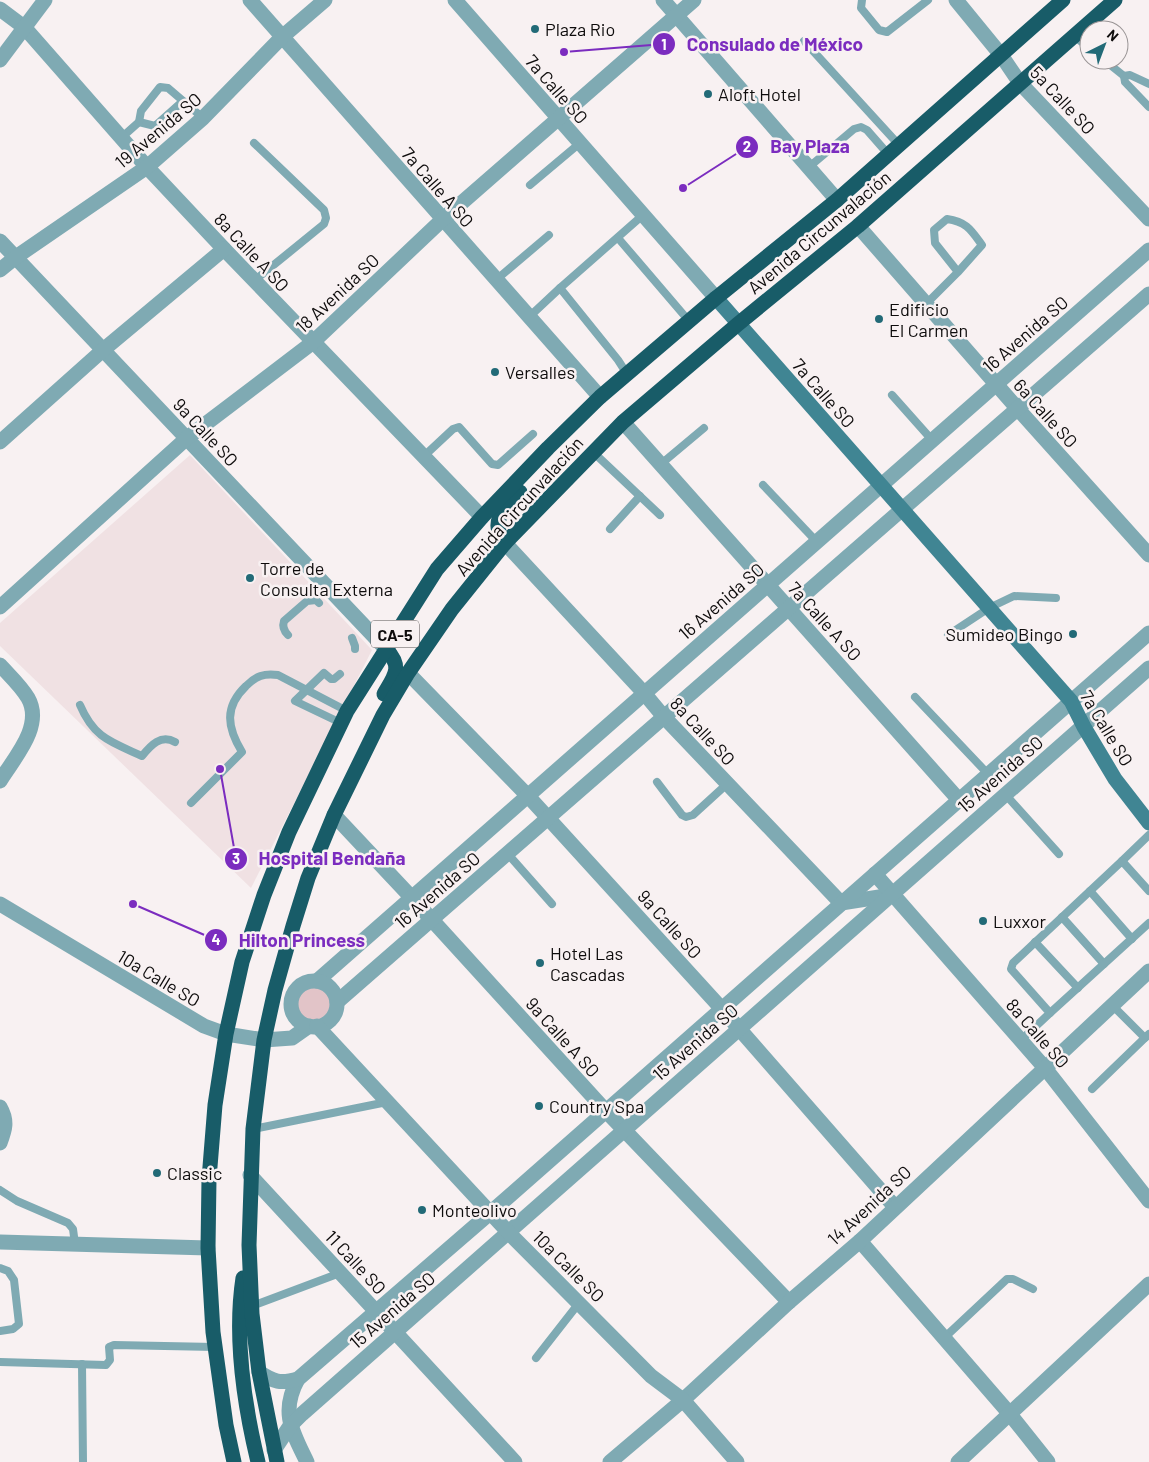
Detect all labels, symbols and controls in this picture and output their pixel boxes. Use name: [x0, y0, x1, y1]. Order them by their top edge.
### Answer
place label: Plaza Rio: [545, 18, 615, 40]
north arrow: [1079, 20, 1129, 70]
marker: Plaza Rio: [529, 23, 541, 35]
text: N: [1104, 26, 1122, 44]
callout: Consulado de México: [652, 27, 873, 61]
text: Consulado de México: [687, 32, 863, 55]
text: 1: [661, 35, 667, 53]
street label: 7a Calle SO: [521, 50, 593, 128]
street label: 5a Calle SO: [1026, 61, 1100, 139]
place label: Aloft Hotel: [718, 83, 801, 105]
street label: 19 Avenida SO: [110, 87, 206, 173]
marker: Aloft Hotel: [702, 88, 714, 100]
callout: Bay Plaza: [735, 130, 859, 164]
text: Bay Plaza: [770, 134, 850, 157]
text: 2: [743, 137, 751, 155]
street label: 7a Calle A SO: [397, 142, 479, 232]
street label: Avenida Circunvalación: [743, 166, 895, 298]
street label: 8a Calle A SO: [210, 208, 294, 296]
street label: 18 Avenida SO: [291, 249, 383, 337]
street label: 16 Avenida SO: [978, 291, 1072, 377]
place label: Edificio El Carmen: [889, 298, 968, 341]
marker: Edificio El Carmen: [873, 313, 885, 325]
street label: 7a Calle SO: [788, 354, 860, 432]
place label: Versalles: [505, 361, 575, 383]
marker: Versalles: [489, 366, 501, 378]
street label: 6a Calle SO: [1009, 374, 1083, 452]
street label: 9a Calle SO: [169, 393, 243, 471]
street label: Avenida Circunvalación: [451, 432, 587, 580]
place label: Torre de Consulta Externa: [260, 557, 393, 600]
street label: 16 Avenida SO: [674, 558, 768, 644]
marker: Torre de Consulta Externa: [244, 572, 256, 584]
street label: 7a Calle A SO: [784, 577, 866, 665]
road number: CA-5: [371, 620, 419, 648]
place label: Sumideo Bingo: [946, 623, 1063, 645]
marker: Sumideo Bingo: [1067, 628, 1079, 640]
street label: 7a Calle SO: [1076, 686, 1138, 770]
street label: 8a Calle SO: [666, 692, 740, 770]
street label: 15 Avenida SO: [953, 731, 1047, 817]
callout: Hospital Bendaña: [223, 842, 415, 876]
text: Hospital Bendaña: [258, 846, 406, 869]
street label: 16 Avenida SO: [390, 847, 484, 933]
text: 3: [232, 849, 240, 867]
street label: 9a Calle SO: [633, 885, 707, 963]
place label: Luxxor: [993, 910, 1046, 932]
marker: Luxxor: [977, 915, 989, 927]
callout: Hilton Princess: [204, 923, 375, 957]
text: Hilton Princess: [239, 928, 365, 951]
text: 4: [211, 930, 221, 948]
place label: Hotel Las Cascadas: [550, 942, 625, 985]
street label: 10a Calle SO: [114, 945, 204, 1011]
marker: Hotel Las Cascadas: [534, 957, 546, 969]
street label: 9a Calle A SO: [521, 993, 605, 1081]
street label: 8a Calle SO: [1002, 994, 1074, 1072]
street label: 15 Avenida SO: [648, 999, 742, 1085]
place label: Country Spa: [549, 1095, 644, 1117]
marker: Country Spa: [533, 1100, 545, 1112]
street label: 14 Avenida SO: [822, 1161, 916, 1249]
place label: Classic: [167, 1162, 222, 1184]
marker: Classic: [151, 1167, 163, 1179]
place label: Monteolivo: [432, 1199, 517, 1221]
marker: Monteolivo: [416, 1204, 428, 1216]
street label: 11 Calle SO: [321, 1225, 391, 1299]
street label: 10a Calle SO: [529, 1226, 609, 1306]
street label: 15 Avenida SO: [345, 1267, 439, 1353]

